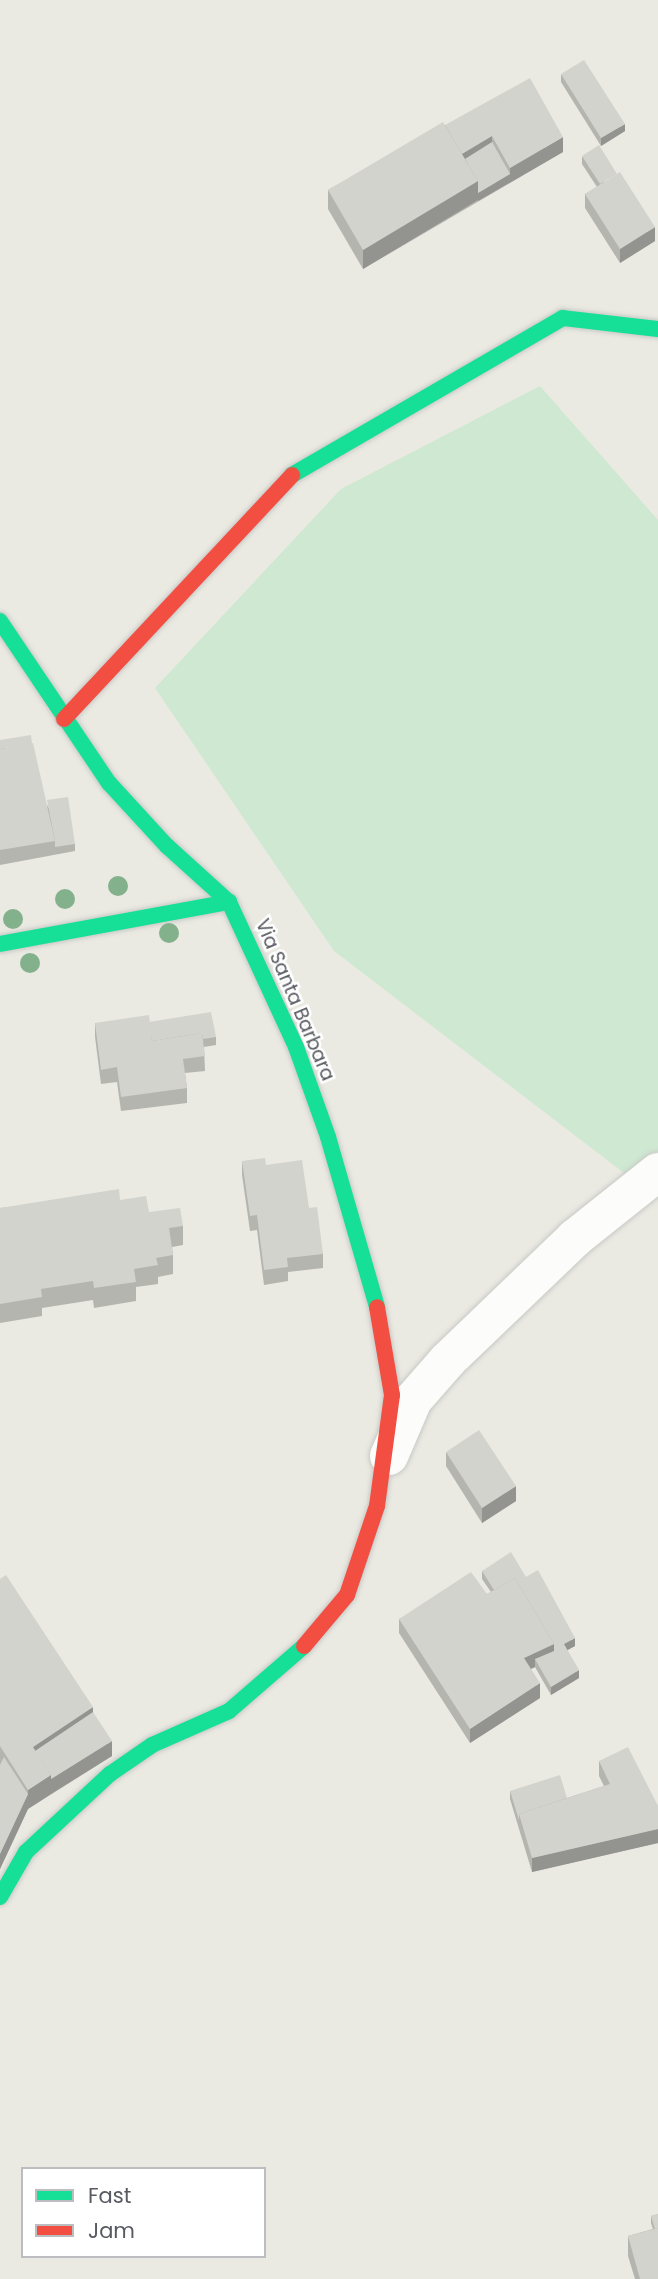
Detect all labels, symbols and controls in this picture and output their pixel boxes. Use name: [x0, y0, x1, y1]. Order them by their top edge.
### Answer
street label: Via Santa Barbara: [251, 916, 339, 1084]
legend: [21, 2167, 266, 2258]
text: Fast: [88, 2181, 131, 2210]
text: Jam: [88, 2216, 135, 2245]

